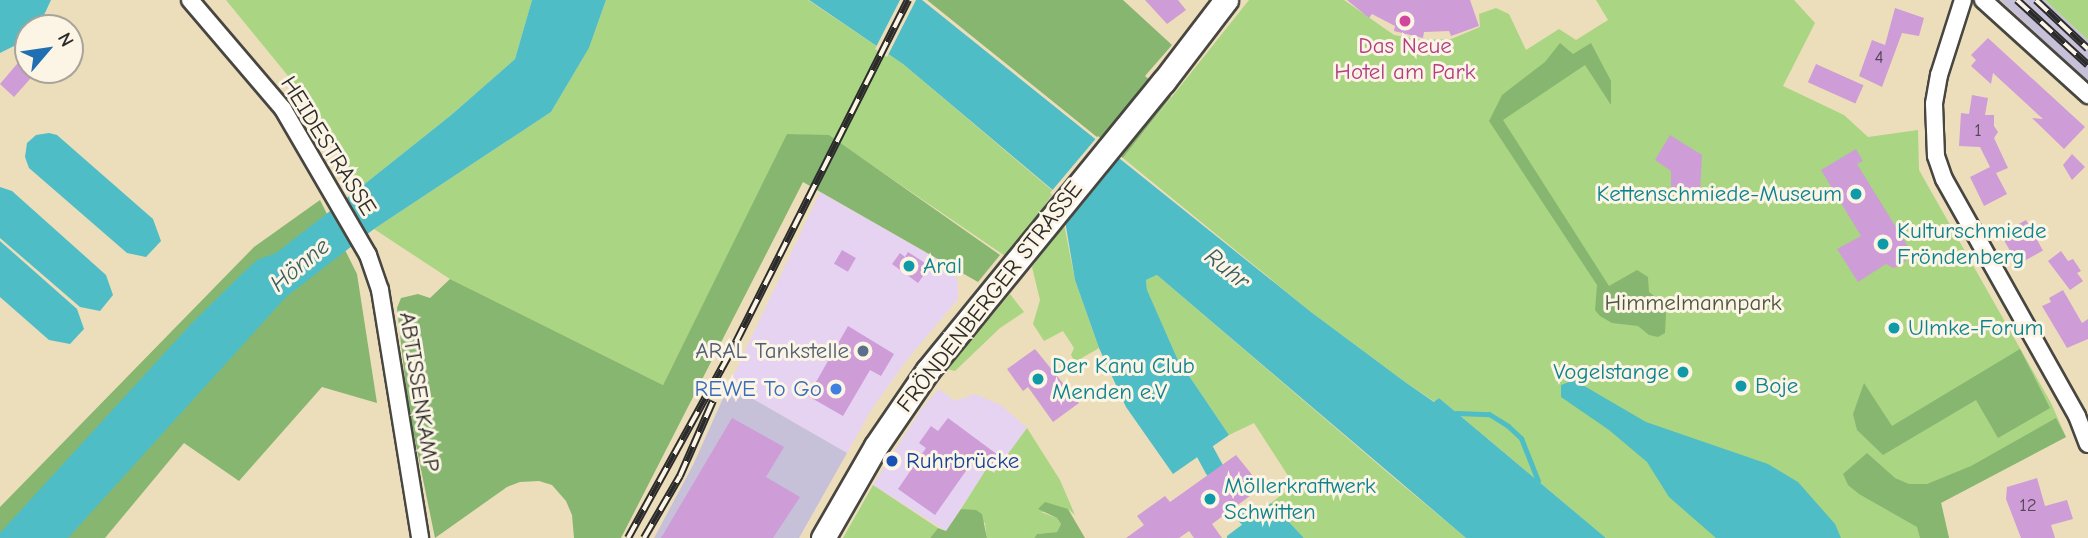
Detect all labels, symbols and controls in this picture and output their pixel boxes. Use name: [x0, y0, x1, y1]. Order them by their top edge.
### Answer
marker: Das Neue Hotel am Park: [1397, 13, 1413, 29]
north arrow: [14, 14, 84, 84]
text: N: [53, 29, 78, 51]
place label: Das Neue Hotel am Park: [1334, 32, 1476, 86]
house number: 4: [1874, 47, 1884, 69]
street label: HEIDESTRASSE: [274, 71, 382, 221]
house number: 1: [1974, 120, 1982, 142]
street label: FRÖNDENBERGER STRASSE: [891, 176, 1089, 418]
place label: Kettenschmiede-Museum: [1596, 180, 1842, 208]
marker: Kettenschmiede-Museum: [1848, 186, 1864, 202]
place label: Kulturschmiede Fröndenberg: [1897, 217, 2047, 271]
water label: Hönne: [264, 232, 336, 298]
marker: Kulturschmiede Fröndenberg: [1875, 236, 1891, 252]
water label: Ruhr: [1199, 242, 1255, 296]
place label: Aral: [923, 252, 962, 280]
marker: Aral: [901, 258, 917, 274]
park label: Himmelmannpark: [1604, 289, 1782, 317]
street label: ABTISSENKAMP: [393, 310, 445, 474]
place label: Ulmke-Forum: [1908, 314, 2043, 342]
marker: Ulmke-Forum: [1886, 320, 1902, 336]
place label: ARAL Tankstelle: [695, 337, 849, 365]
marker: ARAL Tankstelle: [855, 343, 871, 359]
place label: Der Kanu Club Menden e.V: [1052, 352, 1195, 406]
place label: Vogelstange: [1553, 358, 1669, 386]
marker: Vogelstange: [1675, 364, 1691, 380]
marker: Der Kanu Club Menden e.V: [1030, 371, 1046, 387]
place label: Boje: [1755, 372, 1798, 400]
place label: REWE To Go: [695, 375, 822, 403]
marker: Boje: [1733, 378, 1749, 394]
marker: REWE To Go: [828, 381, 844, 397]
place label: Ruhrbrücke: [906, 447, 1019, 475]
marker: Ruhrbrücke: [884, 453, 900, 469]
place label: Möllerkraftwerk Schwitten: [1224, 472, 1376, 526]
marker: Möllerkraftwerk Schwitten: [1202, 491, 1218, 507]
house number: 12: [2019, 495, 2037, 517]

